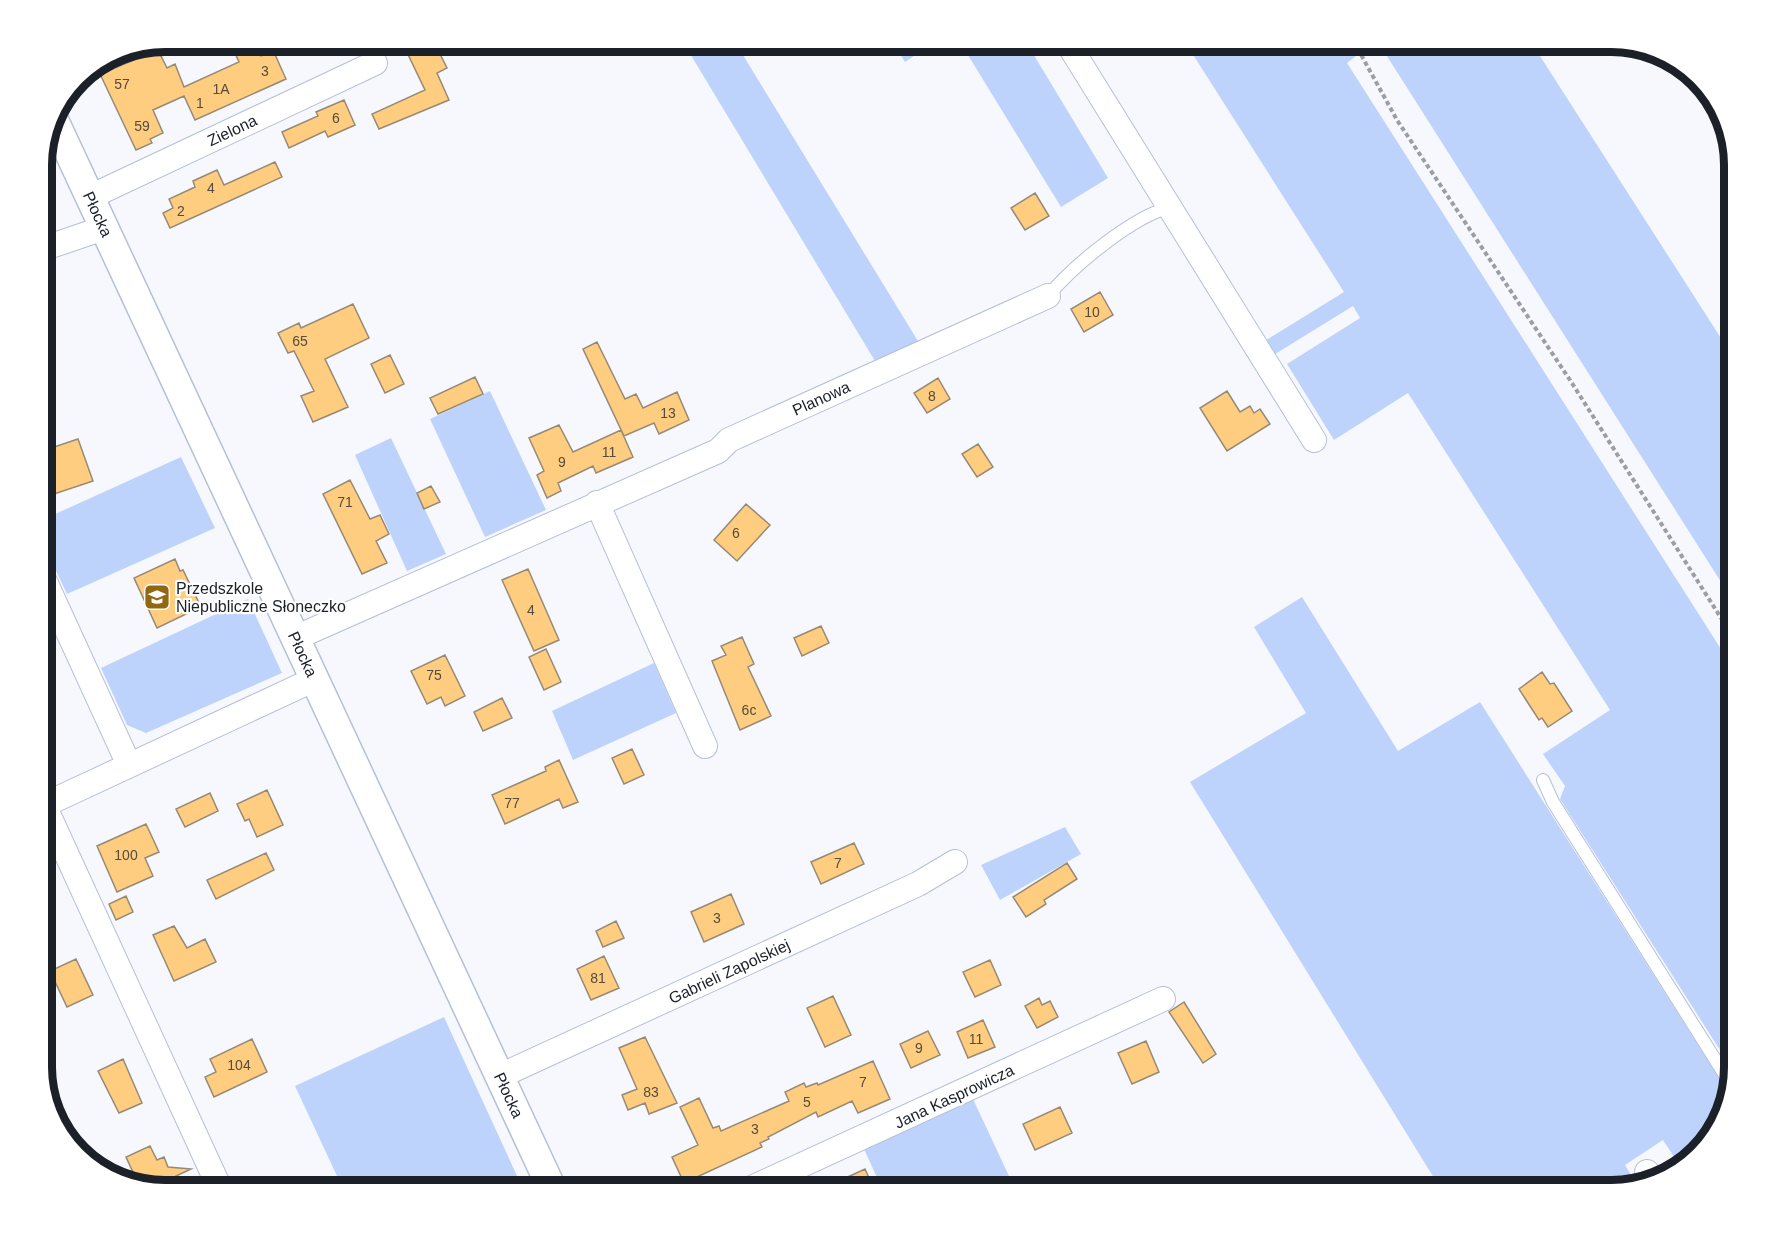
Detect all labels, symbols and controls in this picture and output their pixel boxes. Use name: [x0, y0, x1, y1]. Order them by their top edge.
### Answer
house number: 3: [261, 63, 269, 79]
house number: 57: [114, 76, 130, 92]
house number: 1A: [212, 81, 230, 97]
house number: 1: [196, 95, 204, 111]
house number: 6: [332, 110, 340, 126]
street label: Zielona: [205, 112, 260, 149]
house number: 59: [134, 118, 150, 134]
house number: 4: [207, 180, 215, 196]
street label: Płocka: [80, 189, 115, 240]
house number: 2: [177, 203, 185, 219]
house number: 10: [1084, 304, 1100, 320]
house number: 65: [292, 333, 308, 349]
street label: Planowa: [790, 378, 853, 419]
house number: 8: [928, 388, 936, 404]
house number: 13: [660, 405, 676, 421]
house number: 11: [602, 444, 616, 460]
house number: 9: [558, 454, 566, 470]
house number: 71: [337, 494, 353, 510]
house number: 6: [732, 525, 740, 541]
place label: Przedszkole Niepubliczne Słoneczko: [176, 580, 346, 615]
school or university icon: Przedszkole Niepubliczne Słoneczko: [142, 582, 172, 612]
house number: 4: [527, 602, 535, 618]
street label: Płocka: [285, 629, 320, 680]
house number: 75: [426, 667, 442, 683]
house number: 6c: [742, 702, 756, 718]
house number: 77: [504, 795, 520, 811]
house number: 100: [114, 847, 138, 863]
house number: 7: [834, 855, 842, 871]
house number: 3: [713, 910, 721, 926]
street label: Gabrieli Zapolskiej: [666, 936, 792, 1007]
house number: 81: [590, 970, 606, 986]
house number: 11: [969, 1031, 983, 1047]
house number: 9: [915, 1040, 923, 1056]
house number: 104: [227, 1057, 251, 1073]
street label: Jana Kasprowicza: [892, 1061, 1017, 1132]
street label: Płocka: [491, 1070, 526, 1121]
house number: 7: [859, 1074, 867, 1090]
house number: 83: [643, 1084, 659, 1100]
house number: 5: [803, 1094, 811, 1110]
house number: 3: [751, 1121, 759, 1137]

